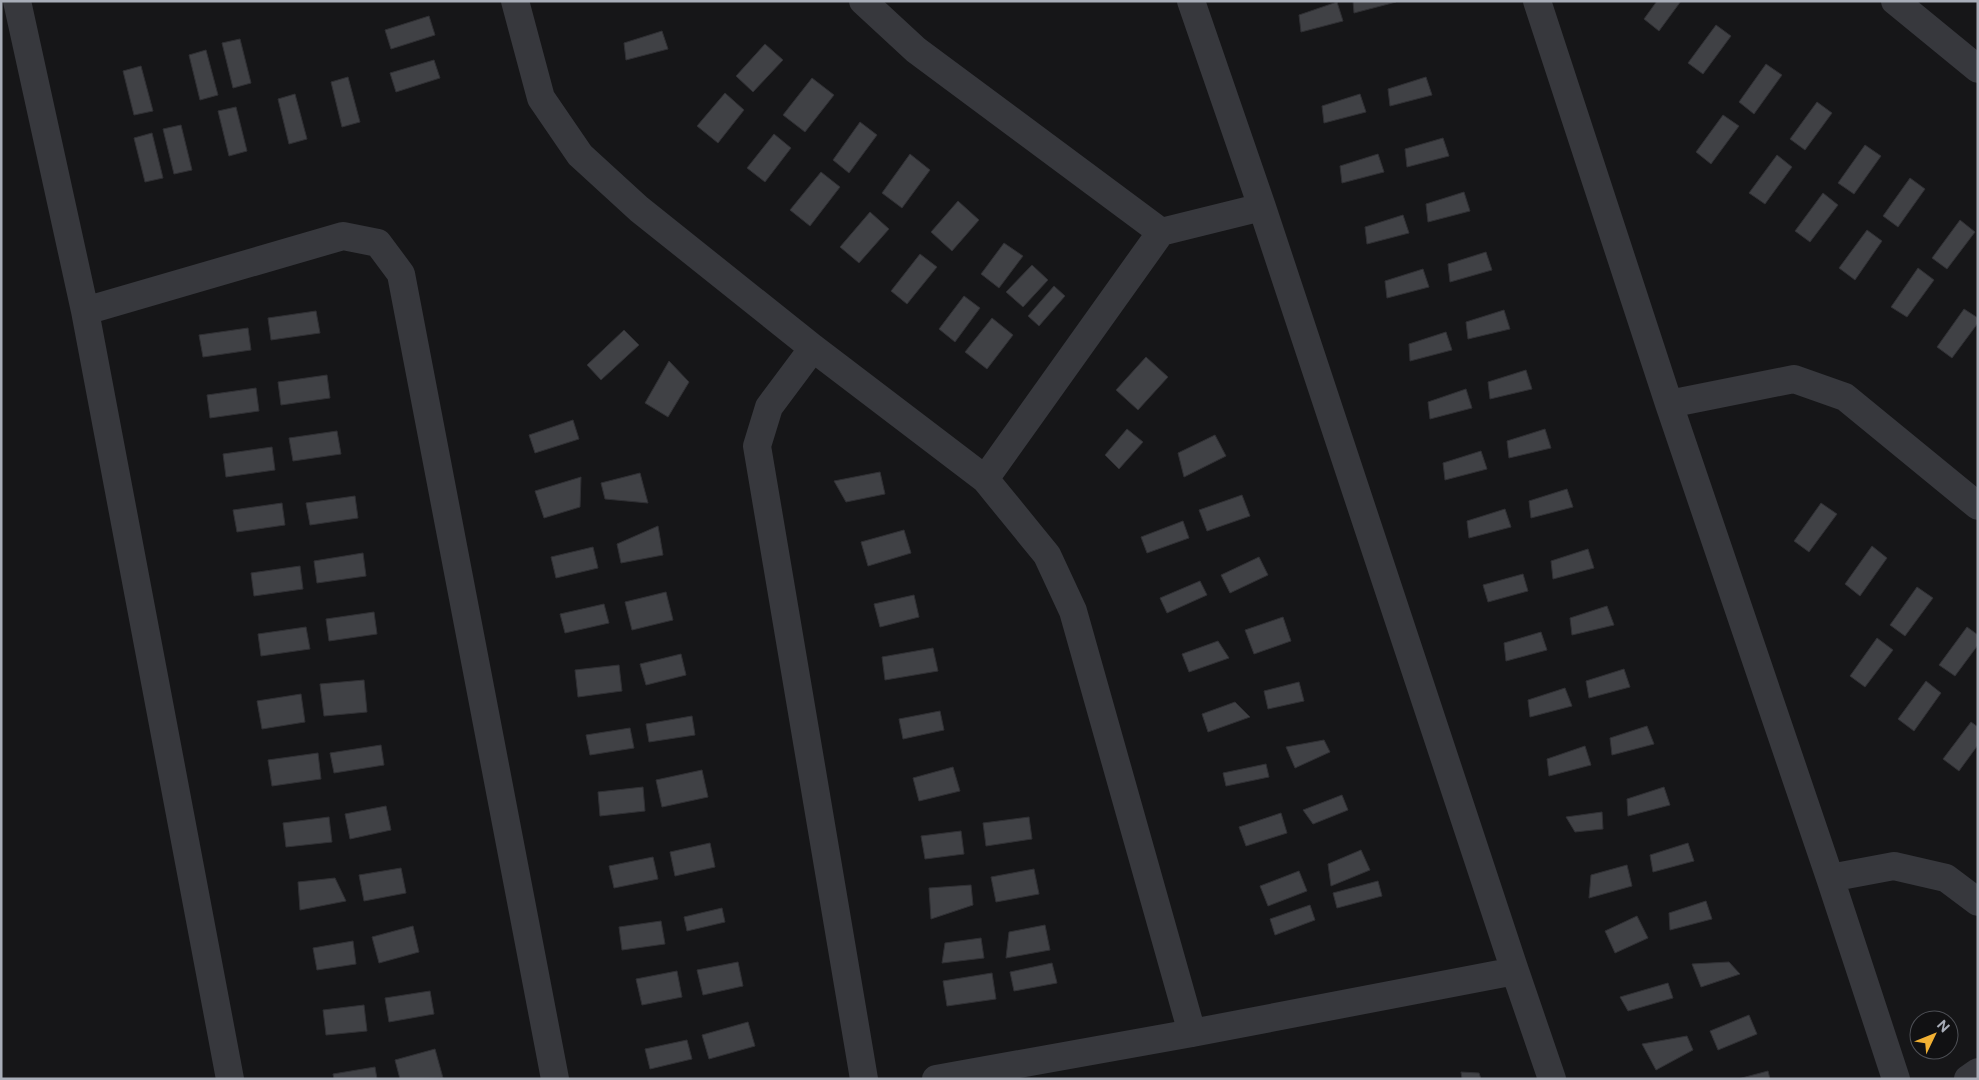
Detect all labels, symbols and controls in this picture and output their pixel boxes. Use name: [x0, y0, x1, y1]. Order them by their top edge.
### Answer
north arrow: [1909, 1010, 1959, 1060]
text: N: [1934, 1017, 1953, 1036]

